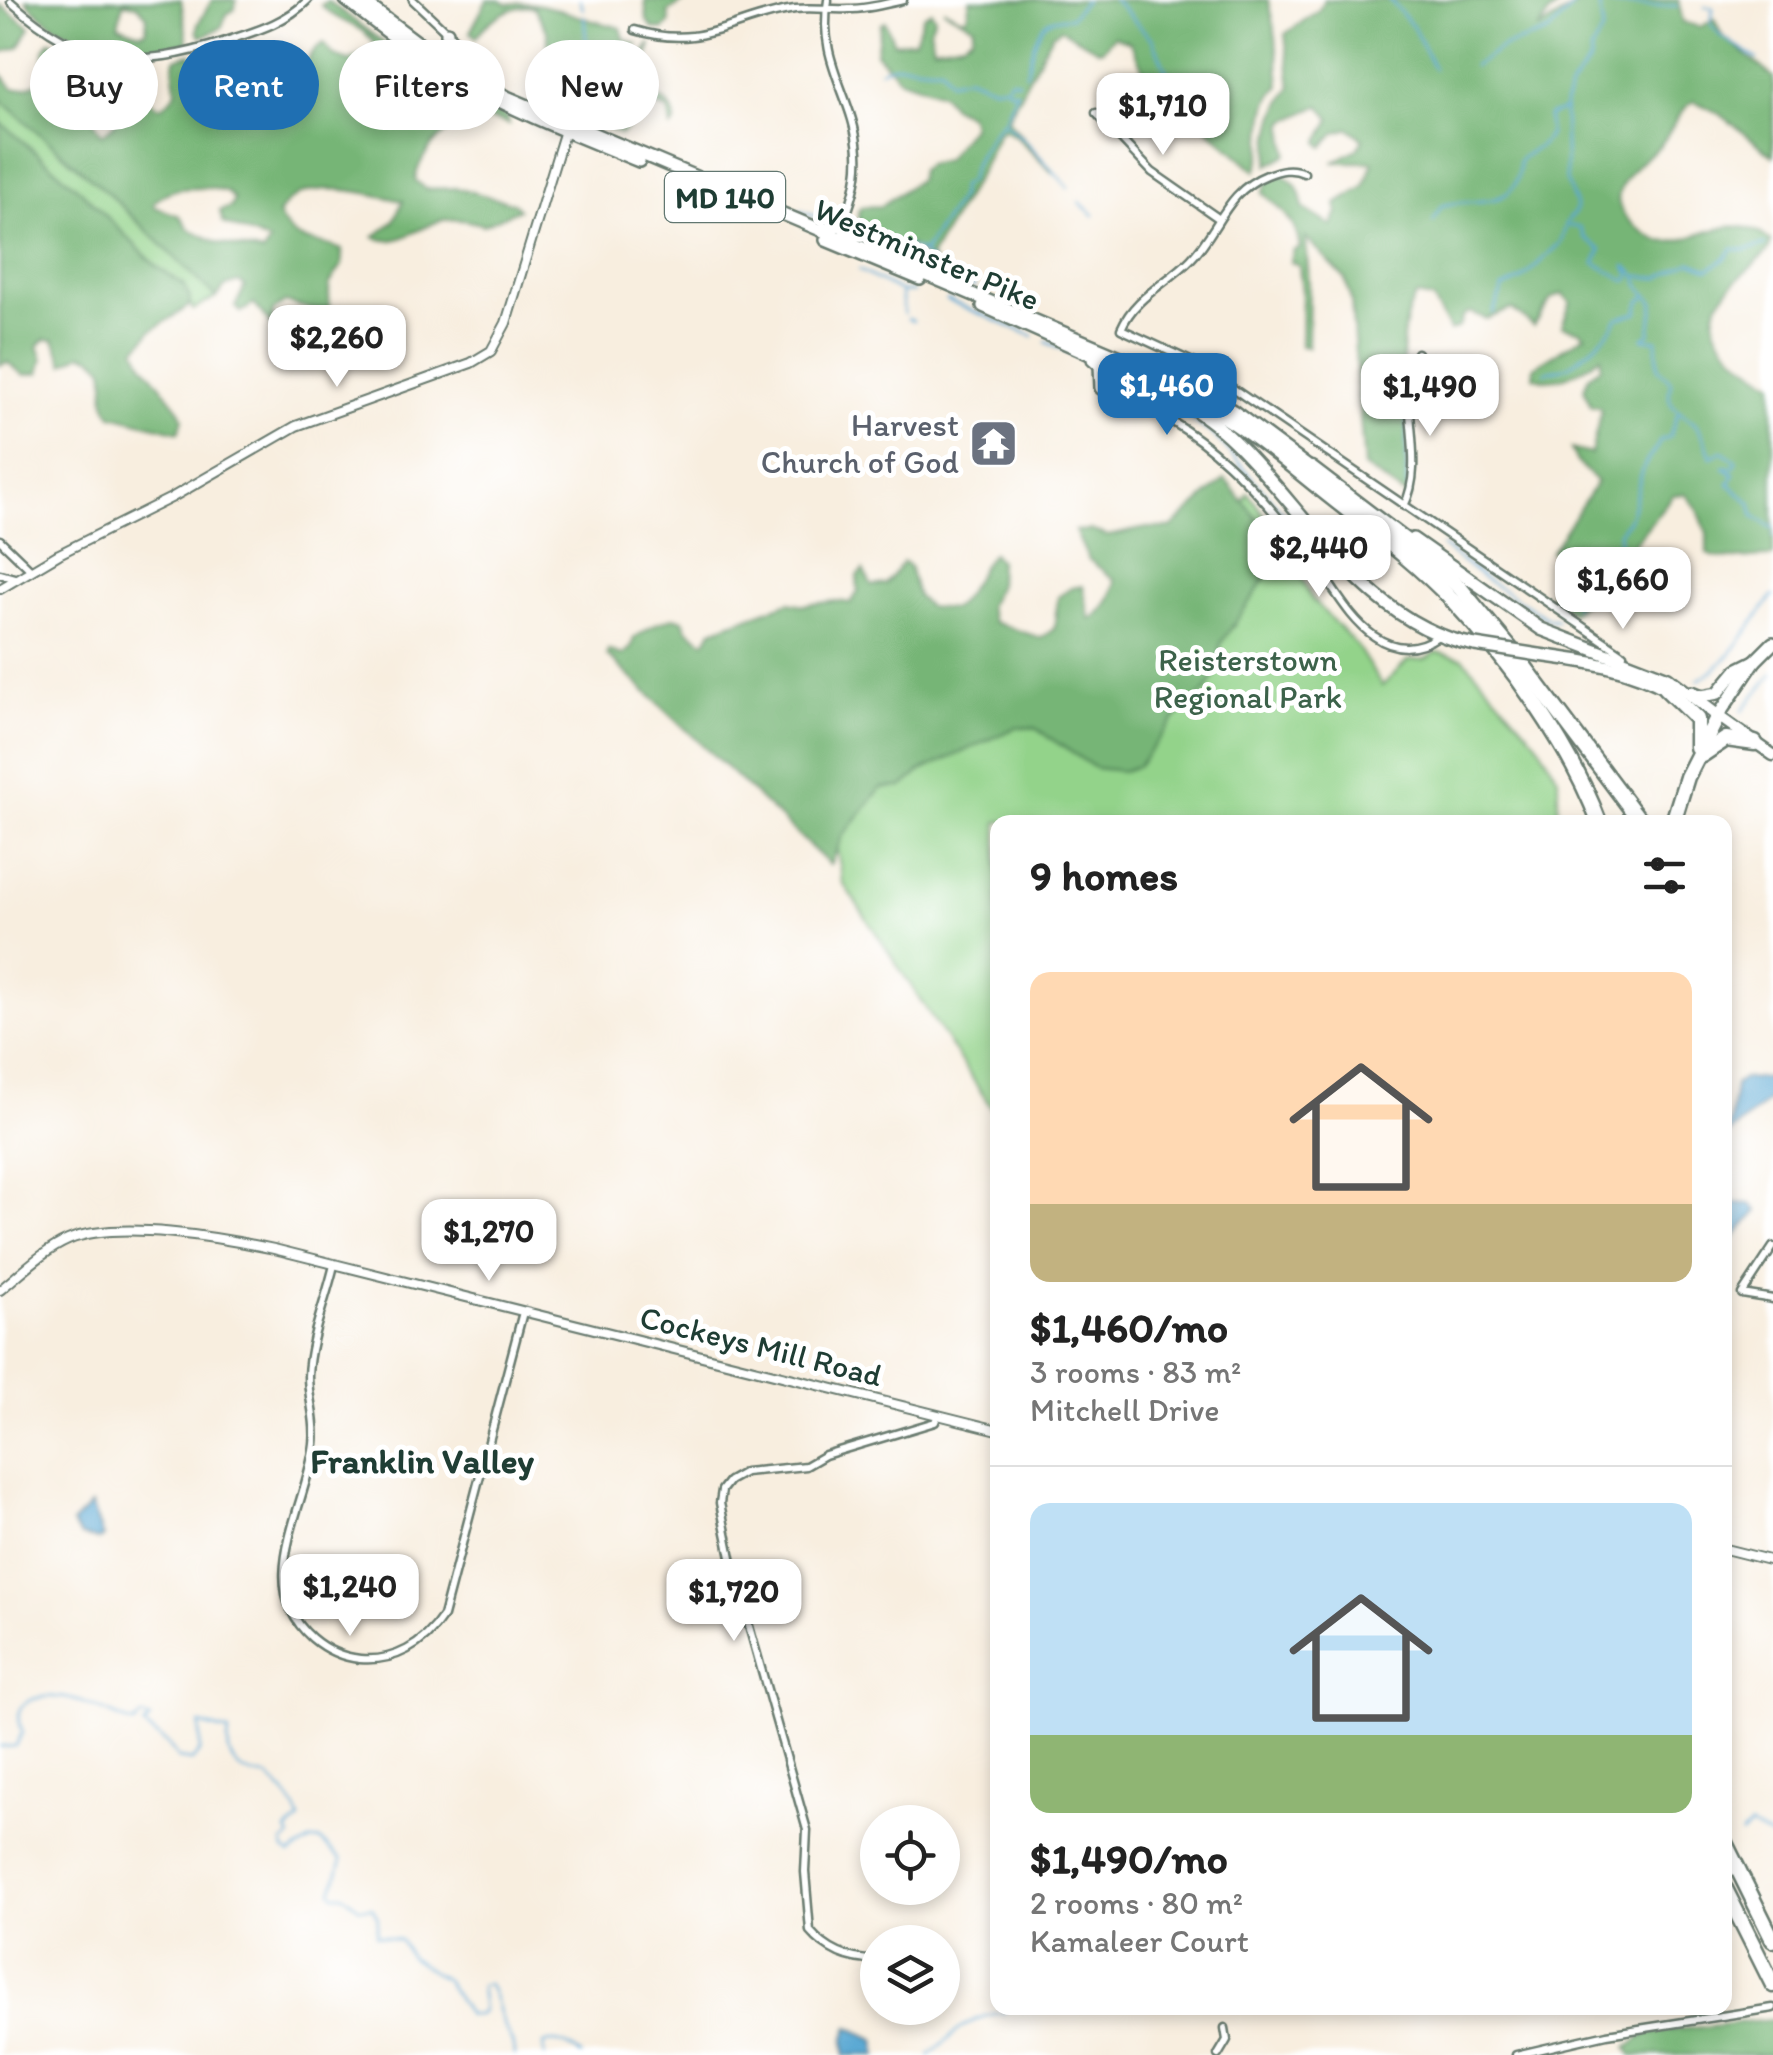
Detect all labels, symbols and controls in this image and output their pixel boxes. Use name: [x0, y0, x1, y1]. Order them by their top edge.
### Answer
chip: Buy: [30, 40, 158, 130]
chip: Rent: [178, 40, 319, 130]
chip: Filters: [339, 40, 505, 130]
chip: New: [525, 40, 659, 130]
pin: $1,710: [1082, 73, 1244, 158]
text: $1,710: [1118, 86, 1208, 124]
road number: MD 140: [665, 172, 785, 222]
street label: Westminster Pike: [809, 190, 1045, 318]
pin: $2,260: [256, 305, 418, 390]
text: $2,260: [290, 318, 384, 356]
pin: $1,460: [1086, 353, 1248, 438]
pin: $1,490: [1349, 354, 1511, 439]
text: $1,460: [1120, 366, 1214, 404]
text: $1,490: [1383, 367, 1477, 405]
place label: Harvest Church of God: [761, 406, 959, 481]
temple icon: Harvest Church of God: [968, 417, 1020, 469]
pin: $2,440: [1238, 515, 1400, 600]
text: $2,440: [1270, 528, 1368, 566]
pin: $1,660: [1542, 547, 1704, 632]
text: $1,660: [1577, 560, 1669, 598]
park label: Reisterstown Regional Park: [1154, 641, 1342, 716]
icon: filters: [1637, 848, 1692, 903]
text: 9 homes: [1030, 850, 1178, 901]
icon: home: [1271, 1037, 1451, 1217]
pin: $1,270: [408, 1199, 570, 1284]
text: $1,270: [443, 1212, 535, 1250]
street label: Cockeys Mill Road: [636, 1298, 886, 1395]
text: $1,460/mo: [1030, 1302, 1228, 1353]
text: 3 rooms · 83 m²: [1030, 1353, 1241, 1391]
text: Mitchell Drive: [1030, 1391, 1220, 1429]
district label: Franklin Valley: [310, 1440, 534, 1482]
pin: $1,240: [269, 1554, 431, 1639]
pin: $1,720: [653, 1559, 815, 1644]
text: $1,240: [303, 1567, 397, 1605]
icon: home: [1271, 1568, 1451, 1748]
text: $1,720: [688, 1572, 780, 1610]
map controls: [860, 1805, 960, 2025]
button: locate: [860, 1805, 960, 1905]
text: $1,490/mo: [1030, 1833, 1228, 1884]
text: 2 rooms · 80 m²: [1030, 1884, 1243, 1922]
text: Kamaleer Court: [1030, 1922, 1249, 1960]
button: layers: [860, 1925, 960, 2025]

